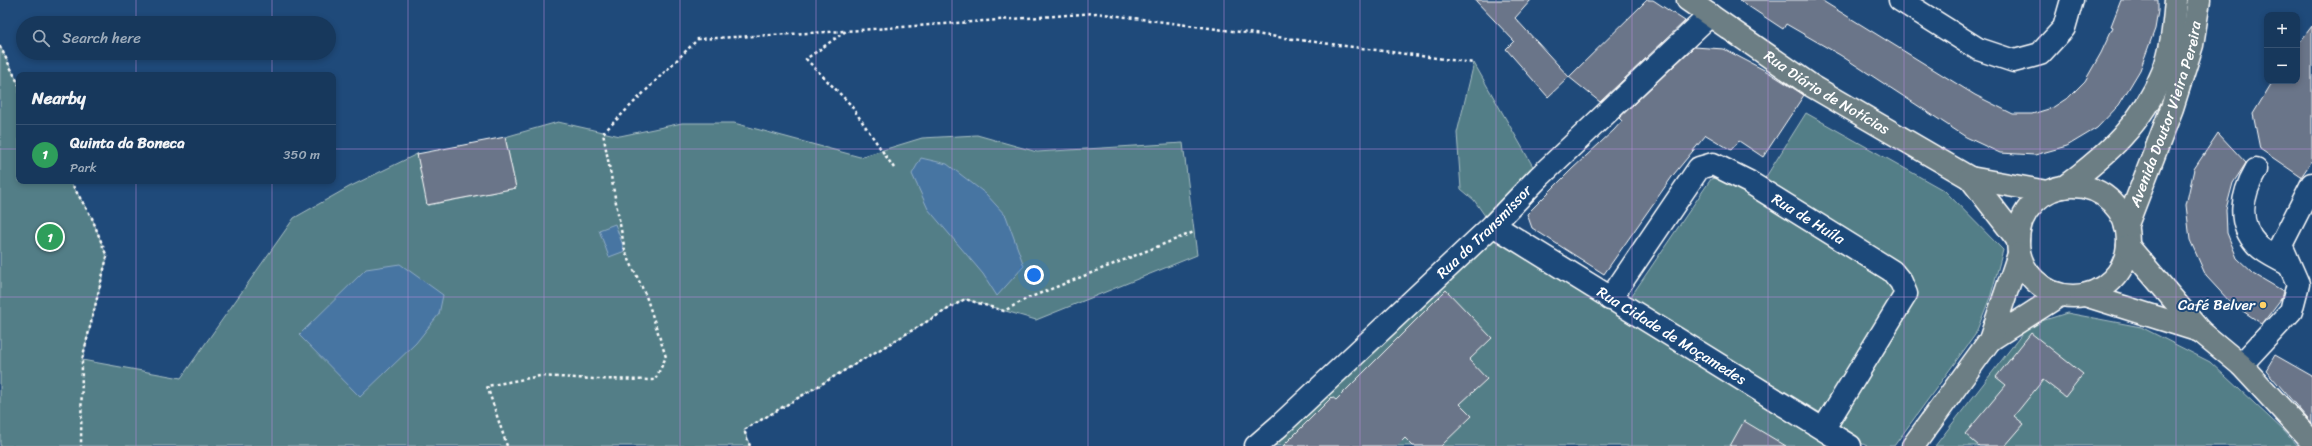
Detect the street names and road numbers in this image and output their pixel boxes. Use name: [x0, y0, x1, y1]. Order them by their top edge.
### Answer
street label: Avenida Doutor Vieira Pereira: [2122, 19, 2209, 212]
street label: Rua Diário de Notícias: [1758, 43, 1895, 142]
street label: Rua do Transmissor: [1430, 178, 1539, 285]
street label: Rua de Huíla: [1766, 186, 1850, 252]
street label: Rua Cidade de Moçamedes: [1592, 279, 1752, 392]

